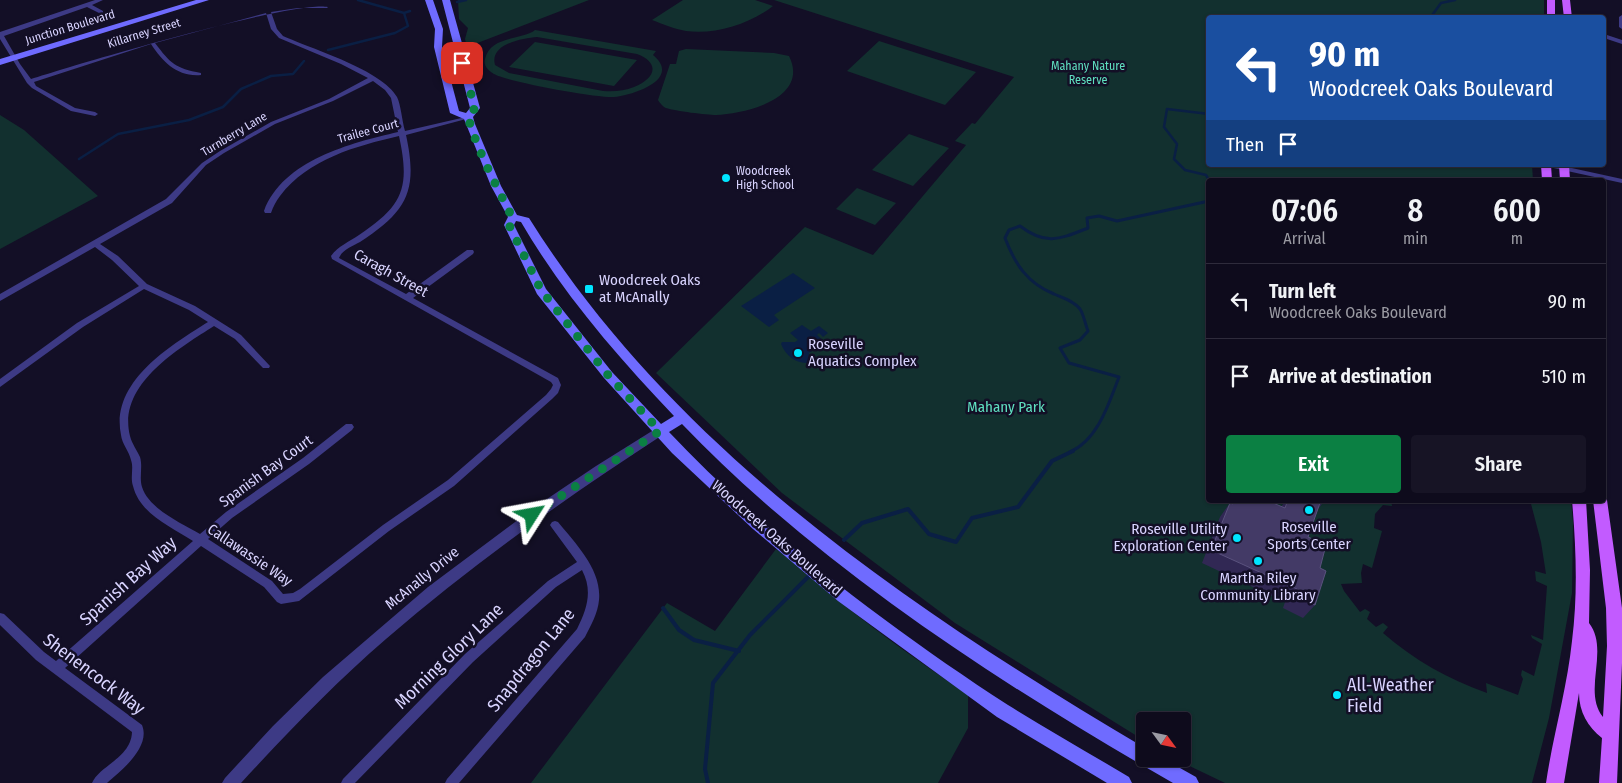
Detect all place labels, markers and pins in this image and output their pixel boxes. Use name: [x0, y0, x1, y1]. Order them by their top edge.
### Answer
pin: [441, 42, 483, 84]
place label: Woodcreek High School: [736, 164, 794, 192]
marker: Woodcreek High School: [720, 172, 732, 184]
place label: Woodcreek Oaks at McAnally: [599, 271, 700, 306]
marker: Woodcreek Oaks at McAnally: [583, 283, 595, 295]
place label: Roseville Aquatics Complex: [808, 335, 917, 370]
marker: Roseville Aquatics Complex: [792, 347, 804, 359]
marker: Roseville Sports Center: [1303, 504, 1315, 516]
place label: Roseville Sports Center: [1267, 518, 1351, 553]
place label: Roseville Utility Exploration Center: [1114, 520, 1228, 555]
marker: Roseville Utility Exploration Center: [1231, 532, 1243, 544]
marker: Martha Riley Community Library: [1252, 555, 1264, 567]
place label: Martha Riley Community Library: [1200, 569, 1316, 604]
place label: All-Weather Field: [1347, 674, 1435, 717]
marker: All-Weather Field: [1331, 689, 1343, 701]

